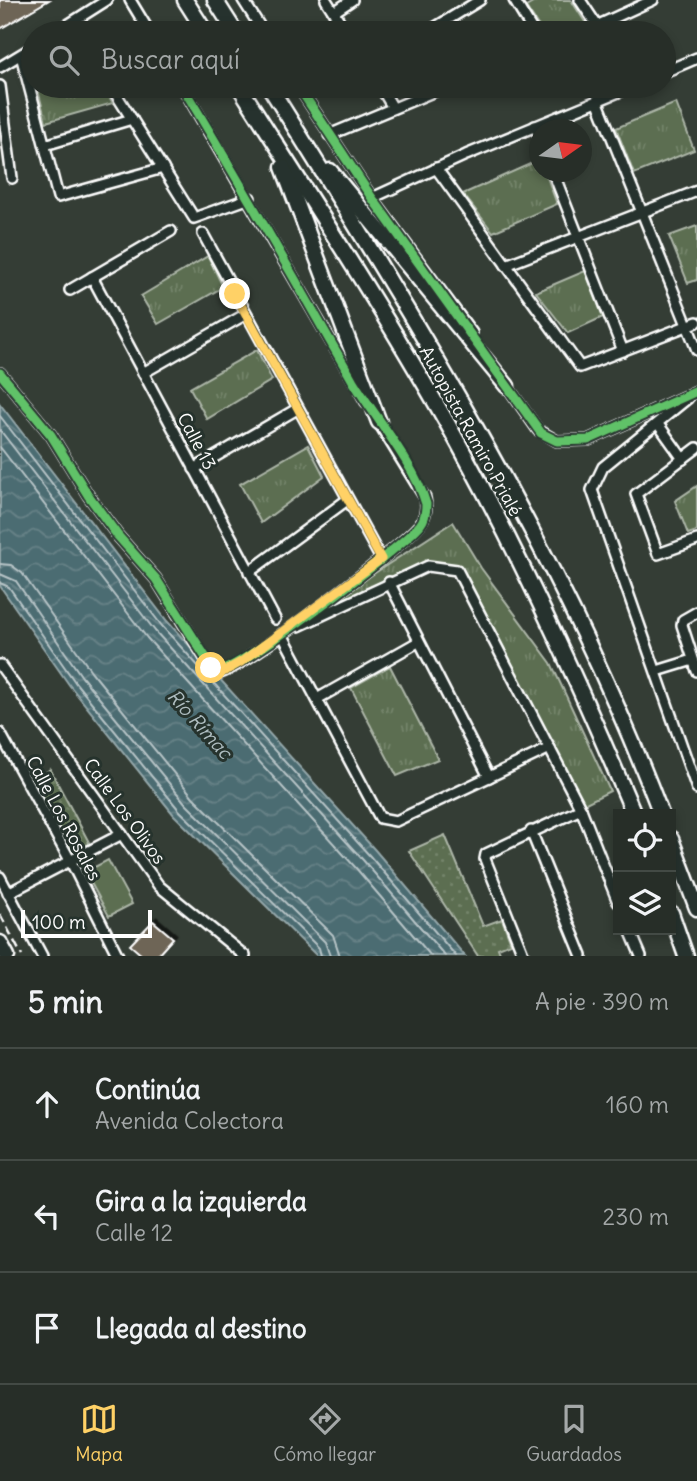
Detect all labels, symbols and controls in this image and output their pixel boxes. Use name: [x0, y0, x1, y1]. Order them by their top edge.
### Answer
search box: [21, 21, 676, 98]
icon: search: [45, 41, 83, 79]
text: Buscar aquí: [101, 43, 240, 76]
north arrow: [529, 119, 592, 182]
route end: [219, 278, 250, 309]
street label: Autopista Ramiro Prialé: [415, 342, 527, 520]
street label: Calle 13: [172, 408, 222, 474]
route start: [195, 652, 226, 683]
water label: Río Rímac: [163, 684, 238, 765]
street label: Calle Los Rosales: [21, 752, 107, 884]
street label: Calle Los Olivos: [79, 754, 171, 868]
map controls: [613, 809, 676, 935]
button: locate: [613, 809, 676, 872]
button: layers: [613, 872, 676, 935]
scale bar: [21, 907, 152, 939]
text: 100 m: [32, 910, 86, 934]
text: 5 min: [28, 983, 103, 1021]
text: A pie · 390 m: [535, 987, 669, 1016]
text: Continúa: [95, 1073, 201, 1106]
icon: ahead: [28, 1085, 66, 1123]
text: 160 m: [606, 1090, 669, 1119]
text: Avenida Colectora: [95, 1106, 284, 1135]
text: Gira a la izquierda: [95, 1185, 307, 1218]
icon: left: [28, 1197, 66, 1235]
text: 230 m: [603, 1202, 669, 1231]
text: Calle 12: [95, 1218, 173, 1247]
icon: arrive: [28, 1309, 66, 1347]
text: Llegada al destino: [95, 1312, 307, 1345]
tab: Mapa: [75, 1400, 123, 1466]
tab: Cómo llegar: [273, 1400, 376, 1466]
tab: Guardados: [526, 1400, 622, 1466]

